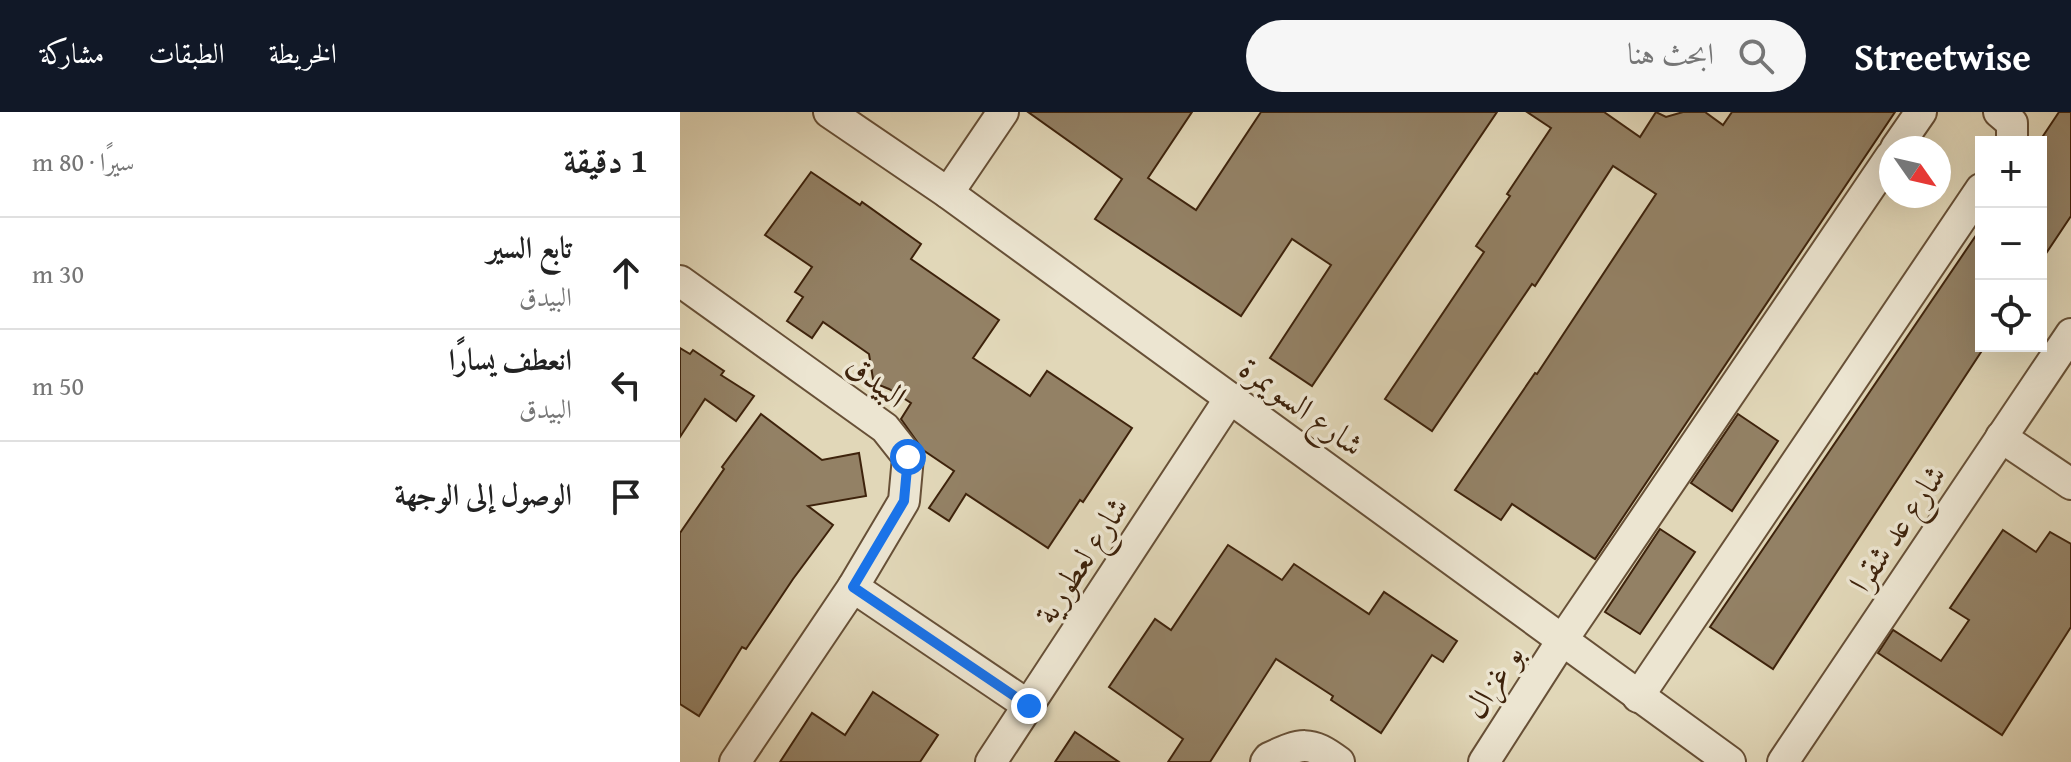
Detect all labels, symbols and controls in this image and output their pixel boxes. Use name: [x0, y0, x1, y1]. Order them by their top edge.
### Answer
search box: [1246, 20, 1806, 92]
text: Streetwise: [1854, 28, 2031, 84]
text: ابحث هنا: [1627, 31, 1714, 75]
text: مشاركة: [40, 32, 104, 73]
text: الطبقات: [148, 32, 225, 73]
text: الخريطة: [269, 32, 337, 73]
icon: search: [1734, 34, 1778, 78]
text: 1 دقيقة: [564, 135, 648, 184]
north arrow: [1879, 136, 1951, 208]
map controls: [1975, 136, 2047, 352]
button: +: [1975, 136, 2047, 208]
text: سيرًا · 80 m: [32, 142, 134, 181]
button: −: [1975, 208, 2047, 280]
text: تابع السير: [487, 225, 572, 269]
icon: ahead: [604, 251, 648, 295]
text: 30 m: [32, 254, 84, 293]
text: البيدق: [519, 277, 572, 316]
button: locate: [1975, 280, 2047, 352]
text: انعطف يسارًا: [449, 337, 572, 381]
street label: البيدق: [837, 341, 917, 419]
street label: شارع السويمرة: [1228, 345, 1374, 471]
icon: left: [604, 363, 648, 407]
text: 50 m: [32, 366, 84, 405]
text: البيدق: [519, 389, 572, 428]
route start: [890, 439, 926, 475]
street label: شارع عد شقرا: [1837, 455, 1960, 604]
text: الوصول إلى الوجهة: [394, 472, 572, 516]
icon: arrive: [604, 475, 648, 519]
street label: شارع لعطورية: [1022, 487, 1143, 635]
street label: بو غزال: [1451, 634, 1535, 728]
route end: [1011, 688, 1047, 724]

